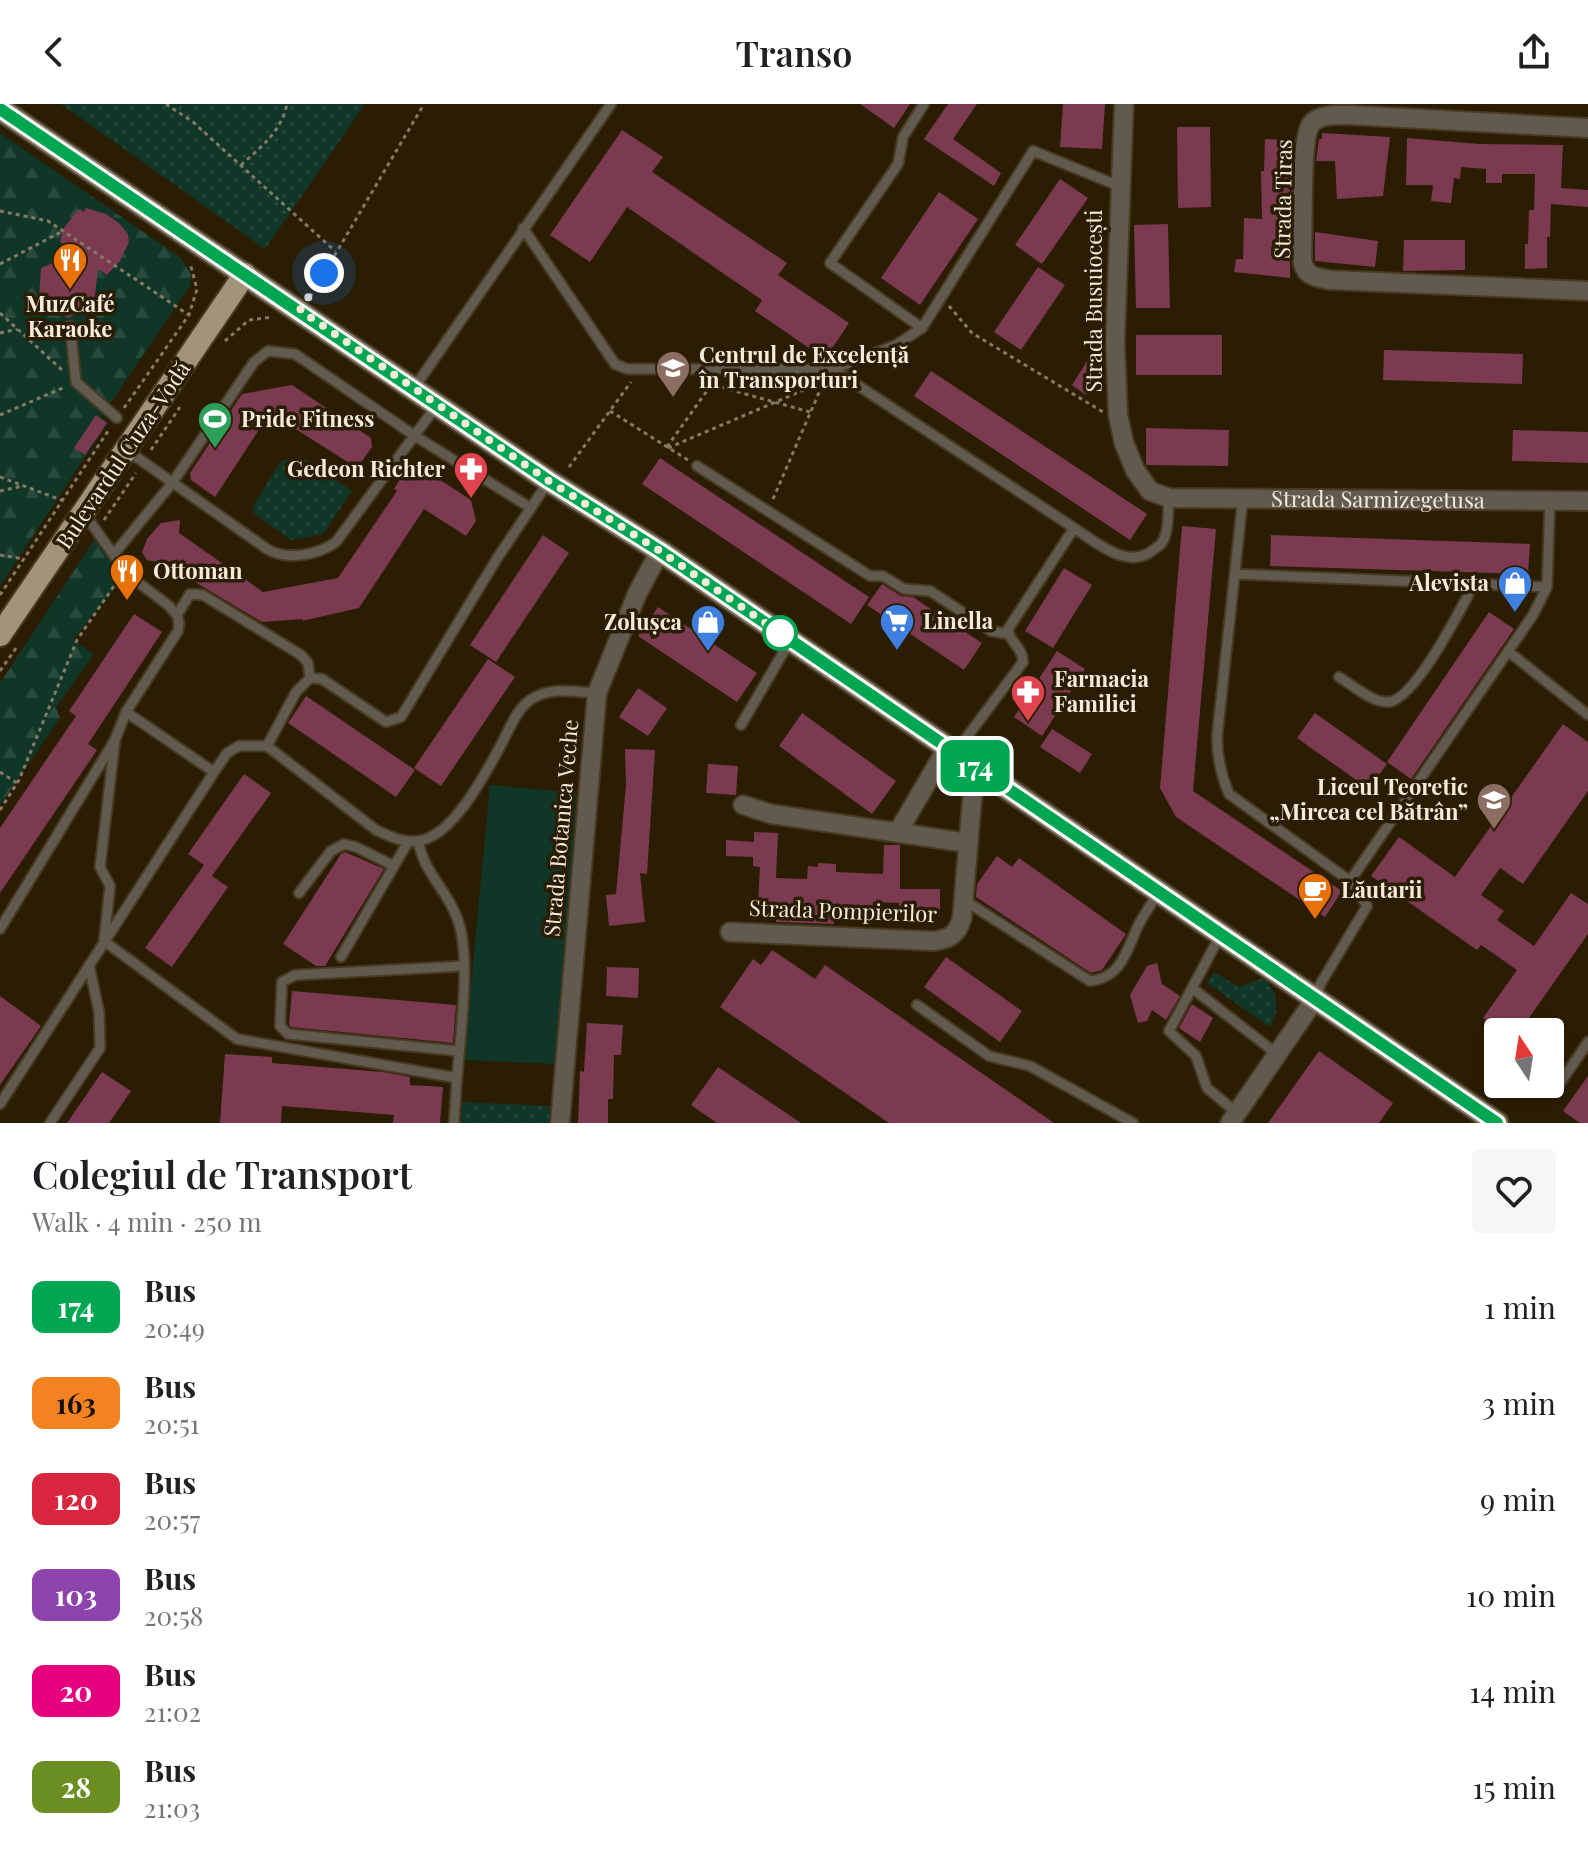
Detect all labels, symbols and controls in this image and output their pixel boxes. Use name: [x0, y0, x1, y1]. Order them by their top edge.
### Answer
text: Transo: [736, 28, 852, 76]
icon: back: [32, 30, 76, 74]
icon: share: [1512, 30, 1556, 74]
street label: Strada Tiras: [1266, 139, 1298, 259]
street label: Strada Busuiocești: [1078, 210, 1108, 392]
restaurant icon: MuzCafé Karaoke: [51, 241, 89, 291]
your location: [304, 253, 344, 293]
place label: MuzCafé Karaoke: [25, 288, 115, 343]
place label: Centrul de Excelență în Transporturi: [698, 339, 910, 394]
school or university icon: Centrul de Excelență în Transporturi: [654, 349, 692, 399]
street label: Bulevardul Cuza-Vodă: [48, 355, 196, 554]
sports icon: Pride Fitness: [196, 400, 234, 450]
place label: Pride Fitness: [241, 403, 374, 433]
pharmacy icon: Gedeon Richter: [452, 450, 490, 500]
place label: Gedeon Richter: [287, 453, 446, 483]
street label: Strada Sarmizegetusa: [1271, 483, 1485, 514]
restaurant icon: Ottoman: [108, 552, 146, 602]
place label: Ottoman: [153, 555, 243, 585]
shop icon: Alevista: [1496, 564, 1534, 614]
place label: Alevista: [1408, 567, 1490, 597]
supermarket icon: Linella: [878, 602, 916, 652]
shop icon: Zolușca: [689, 603, 727, 653]
place label: Linella: [923, 605, 994, 635]
place label: Zolușca: [604, 606, 683, 636]
unlabelled marker: [763, 616, 797, 650]
place label: Farmacia Familiei: [1054, 663, 1149, 718]
pharmacy icon: Farmacia Familiei: [1009, 673, 1047, 723]
street label: Strada Botanica Veche: [536, 718, 584, 938]
line badge: 174: [929, 740, 1021, 792]
text: 174: [957, 747, 993, 784]
place label: Liceul Teoretic „Mircea cel Bătrân”: [1269, 771, 1468, 826]
school or university icon: Liceul Teoretic „Mircea cel Bătrân”: [1475, 781, 1513, 831]
cafe icon: Lăutarii: [1296, 871, 1334, 921]
place label: Lăutarii: [1341, 874, 1423, 904]
street label: Strada Pompierilor: [749, 892, 938, 928]
north arrow: [1484, 1018, 1564, 1098]
map controls: [1484, 1018, 1564, 1098]
text: Colegiul de Transport: [32, 1148, 412, 1199]
button: heart: [1472, 1149, 1556, 1233]
text: Walk · 4 min · 250 m: [32, 1204, 262, 1239]
text: Bus: [144, 1270, 196, 1310]
text: 1 min: [1484, 1287, 1556, 1327]
text: 174: [58, 1288, 94, 1325]
text: 20:49: [144, 1310, 205, 1345]
text: Bus: [144, 1366, 196, 1406]
text: 3 min: [1482, 1383, 1556, 1423]
text: 163: [56, 1384, 96, 1421]
text: 20:51: [144, 1406, 199, 1441]
text: Bus: [144, 1462, 196, 1502]
text: 9 min: [1480, 1479, 1556, 1519]
text: 120: [54, 1480, 98, 1517]
text: 20:57: [144, 1502, 200, 1537]
text: Bus: [144, 1558, 196, 1598]
text: 10 min: [1466, 1575, 1556, 1615]
text: 103: [55, 1576, 97, 1613]
text: 20:58: [144, 1598, 203, 1633]
text: Bus: [144, 1654, 196, 1694]
text: 14 min: [1469, 1671, 1556, 1711]
text: 20: [60, 1672, 92, 1709]
text: 21:02: [144, 1694, 201, 1729]
text: Bus: [144, 1750, 196, 1790]
text: 15 min: [1472, 1767, 1556, 1807]
text: 28: [61, 1768, 91, 1805]
text: 21:03: [144, 1790, 200, 1825]

